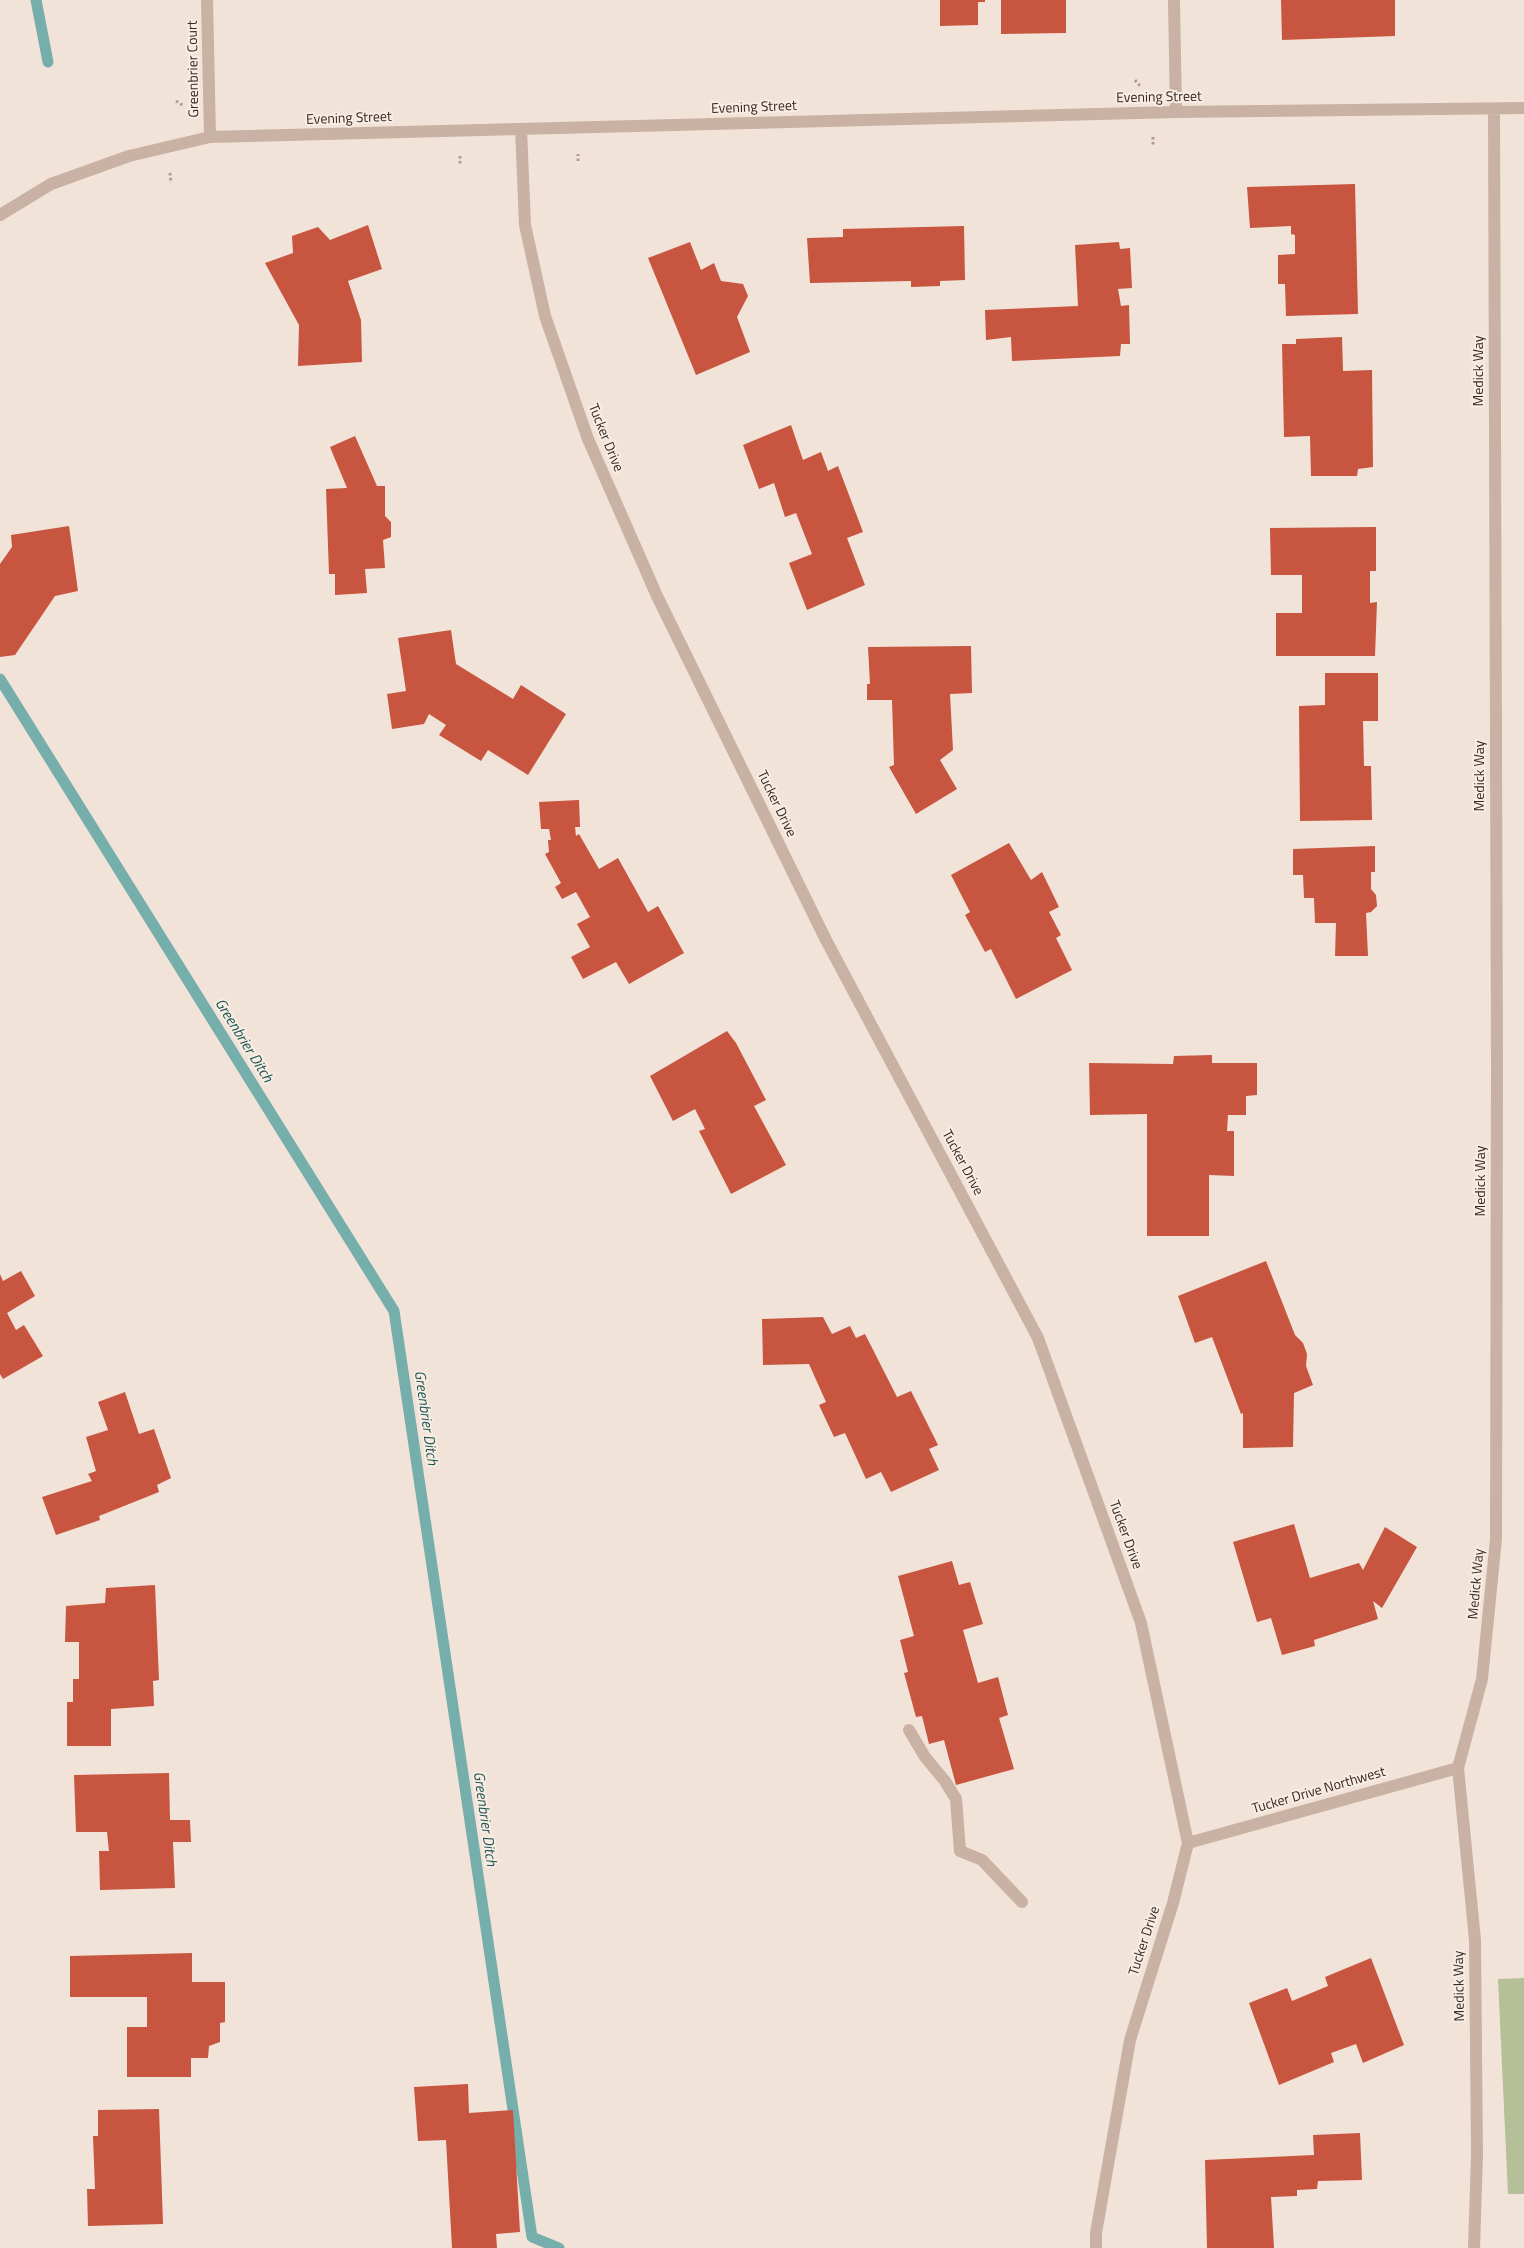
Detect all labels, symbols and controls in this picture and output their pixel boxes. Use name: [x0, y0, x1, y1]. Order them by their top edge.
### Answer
street label: Greenbrier Court: [185, 20, 203, 118]
street label: Evening Street: [1116, 89, 1202, 107]
street label: Evening Street: [711, 98, 797, 118]
street label: Evening Street: [306, 109, 392, 129]
street label: Medick Way: [1472, 335, 1488, 407]
street label: Tucker Drive: [584, 402, 626, 474]
street label: Medick Way: [1473, 740, 1489, 812]
street label: Tucker Drive: [753, 768, 799, 840]
water label: Greenbrier Ditch: [210, 996, 276, 1086]
street label: Tucker Drive: [938, 1127, 986, 1199]
street label: Medick Way: [1474, 1145, 1490, 1217]
water label: Greenbrier Ditch: [409, 1370, 441, 1466]
street label: Tucker Drive: [1105, 1498, 1145, 1572]
street label: Medick Way: [1466, 1548, 1488, 1620]
street label: Tucker Drive Northwest: [1250, 1764, 1388, 1818]
water label: Greenbrier Ditch: [468, 1771, 500, 1867]
street label: Tucker Drive: [1126, 1904, 1164, 1978]
street label: Medick Way: [1451, 1950, 1469, 2022]

